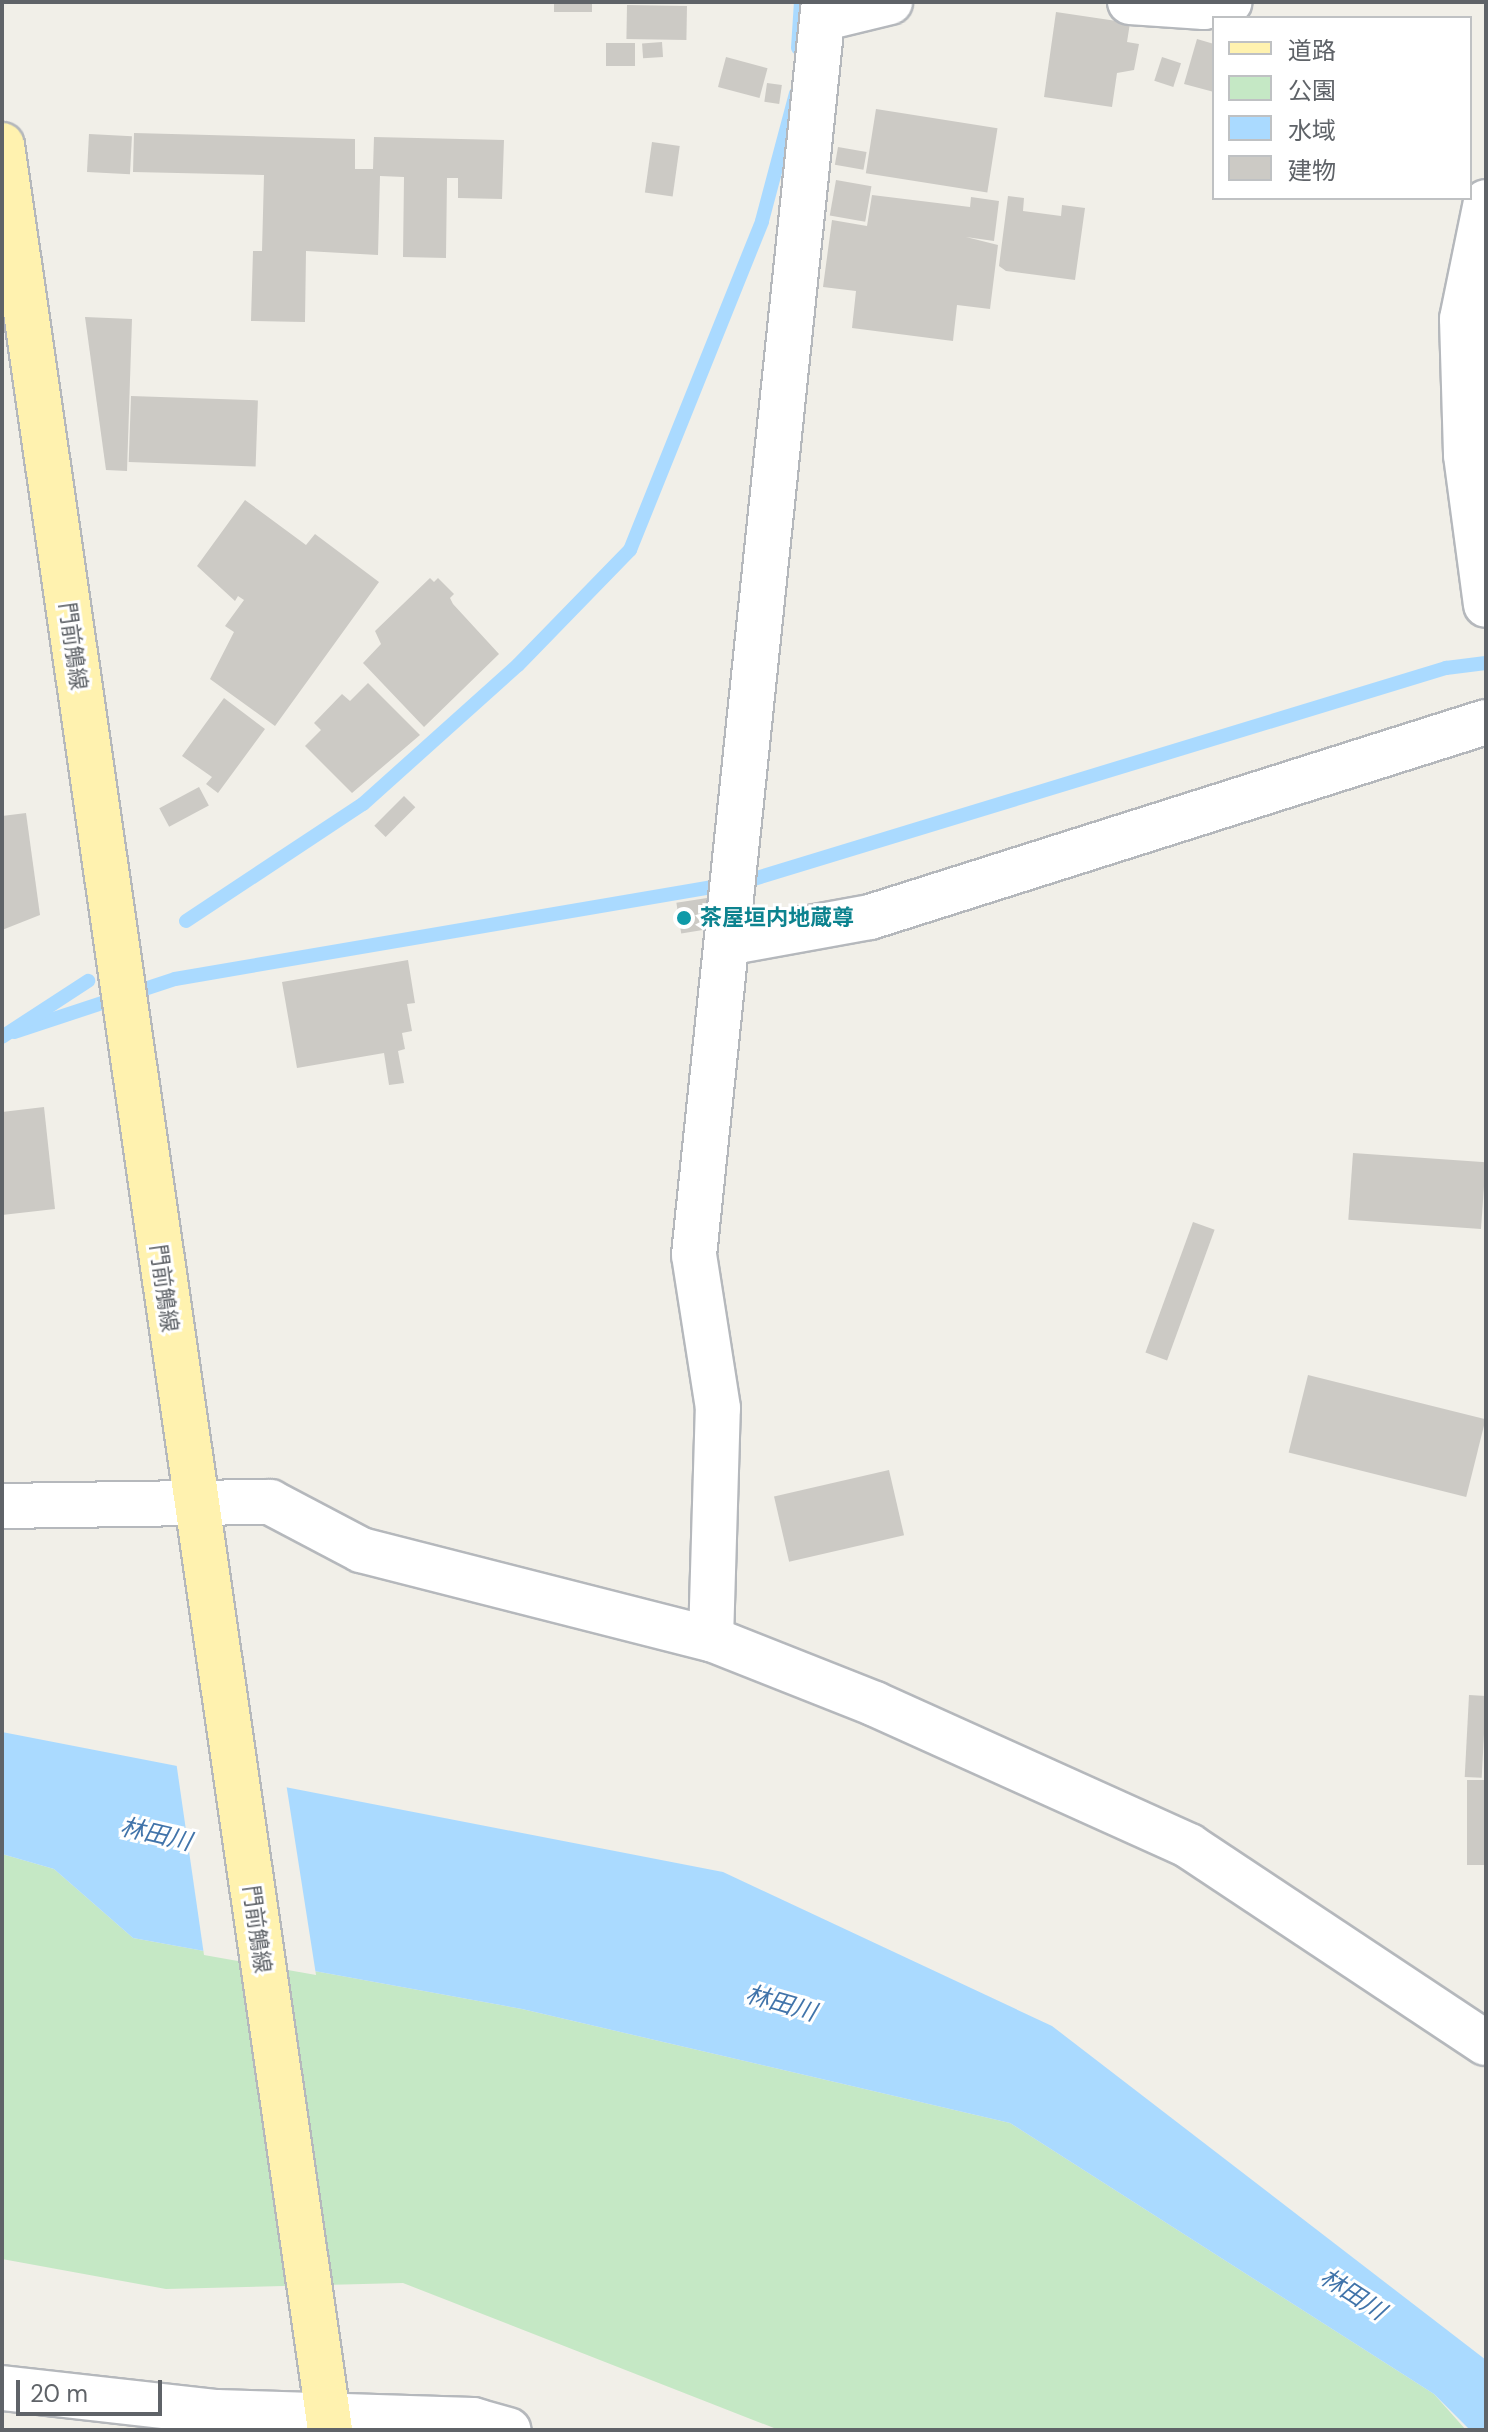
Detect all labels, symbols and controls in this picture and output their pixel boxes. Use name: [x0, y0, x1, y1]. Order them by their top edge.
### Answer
legend: [1212, 16, 1472, 200]
text: 道路: [1288, 35, 1336, 66]
text: 公園: [1288, 75, 1336, 106]
text: 水域: [1288, 115, 1336, 146]
text: 建物: [1288, 155, 1336, 186]
street label: 門前鵤線: [54, 601, 92, 691]
place label: 茶屋垣内地蔵尊: [700, 905, 854, 931]
marker: 茶屋垣内地蔵尊: [675, 909, 693, 927]
street label: 門前鵤線: [145, 1243, 183, 1333]
water label: 林田川: [118, 1812, 194, 1856]
street label: 門前鵤線: [238, 1884, 276, 1974]
water label: 林田川: [742, 1979, 820, 2027]
water label: 林田川: [1315, 2262, 1391, 2326]
scale bar: [20, 2364, 166, 2414]
text: 20 m: [30, 2378, 88, 2409]

